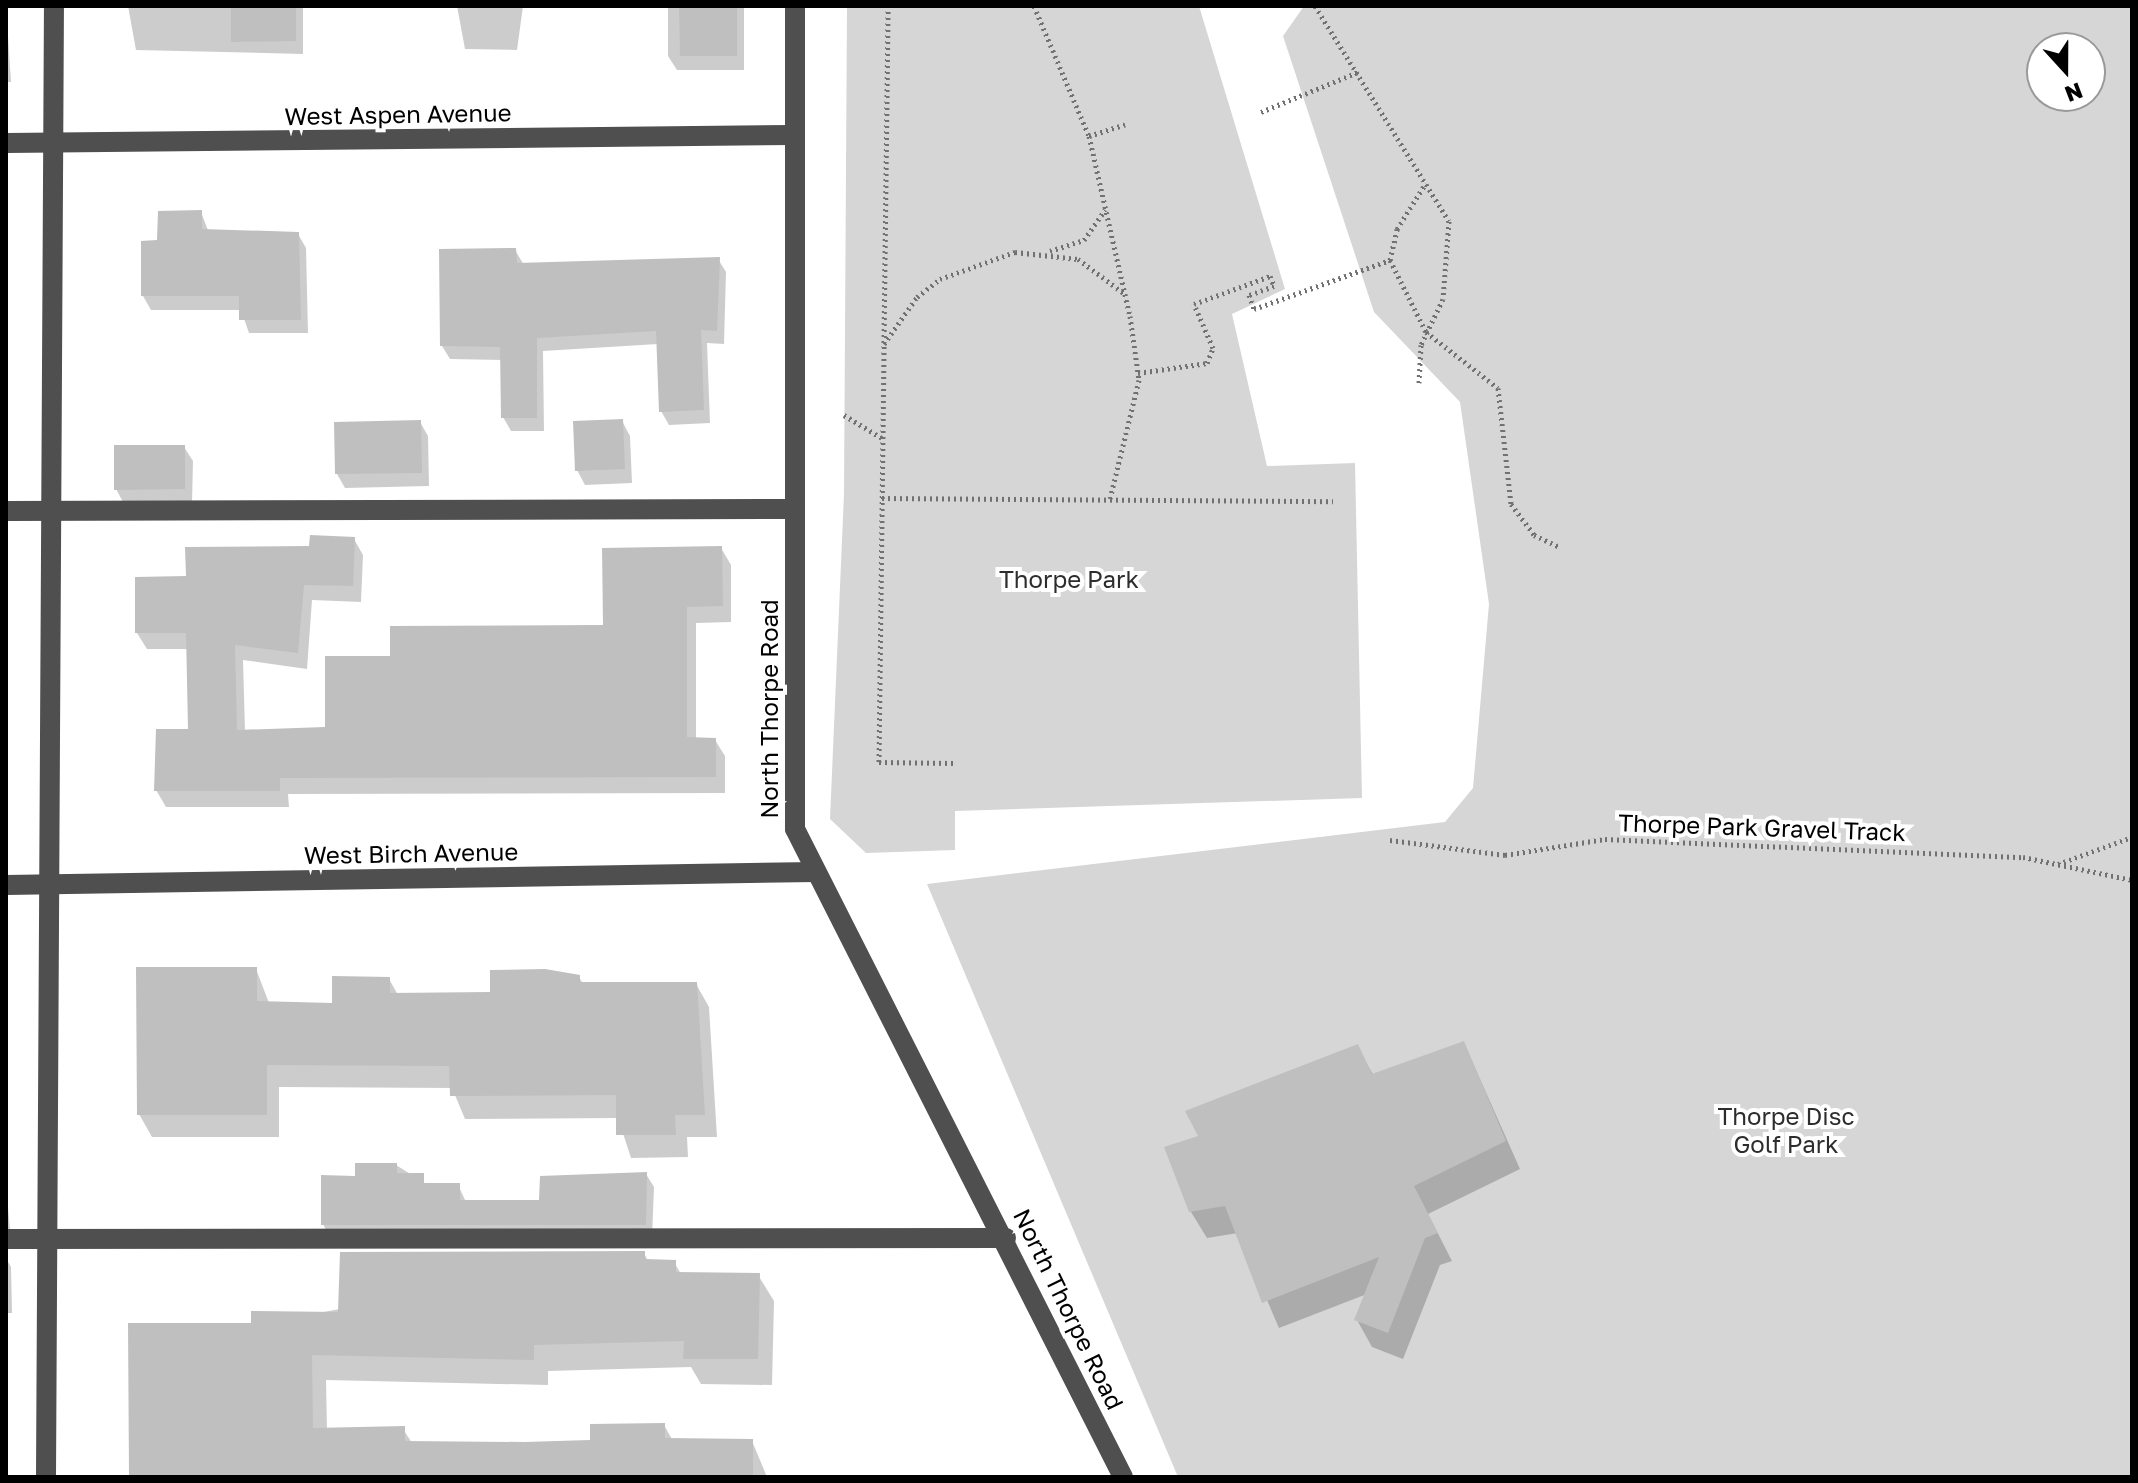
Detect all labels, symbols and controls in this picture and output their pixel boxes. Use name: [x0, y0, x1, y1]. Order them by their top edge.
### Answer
north arrow: [2026, 32, 2106, 112]
text: N: [2061, 77, 2087, 109]
street label: West Aspen Avenue: [284, 98, 512, 130]
park label: Thorpe Park: [999, 565, 1139, 593]
street label: North Thorpe Road: [755, 599, 783, 819]
street label: Thorpe Park Gravel Track: [1618, 808, 1906, 846]
street label: West Birch Avenue: [304, 837, 518, 869]
park label: Thorpe Disc Golf Park: [1717, 1102, 1855, 1158]
street label: North Thorpe Road: [1008, 1204, 1130, 1414]

